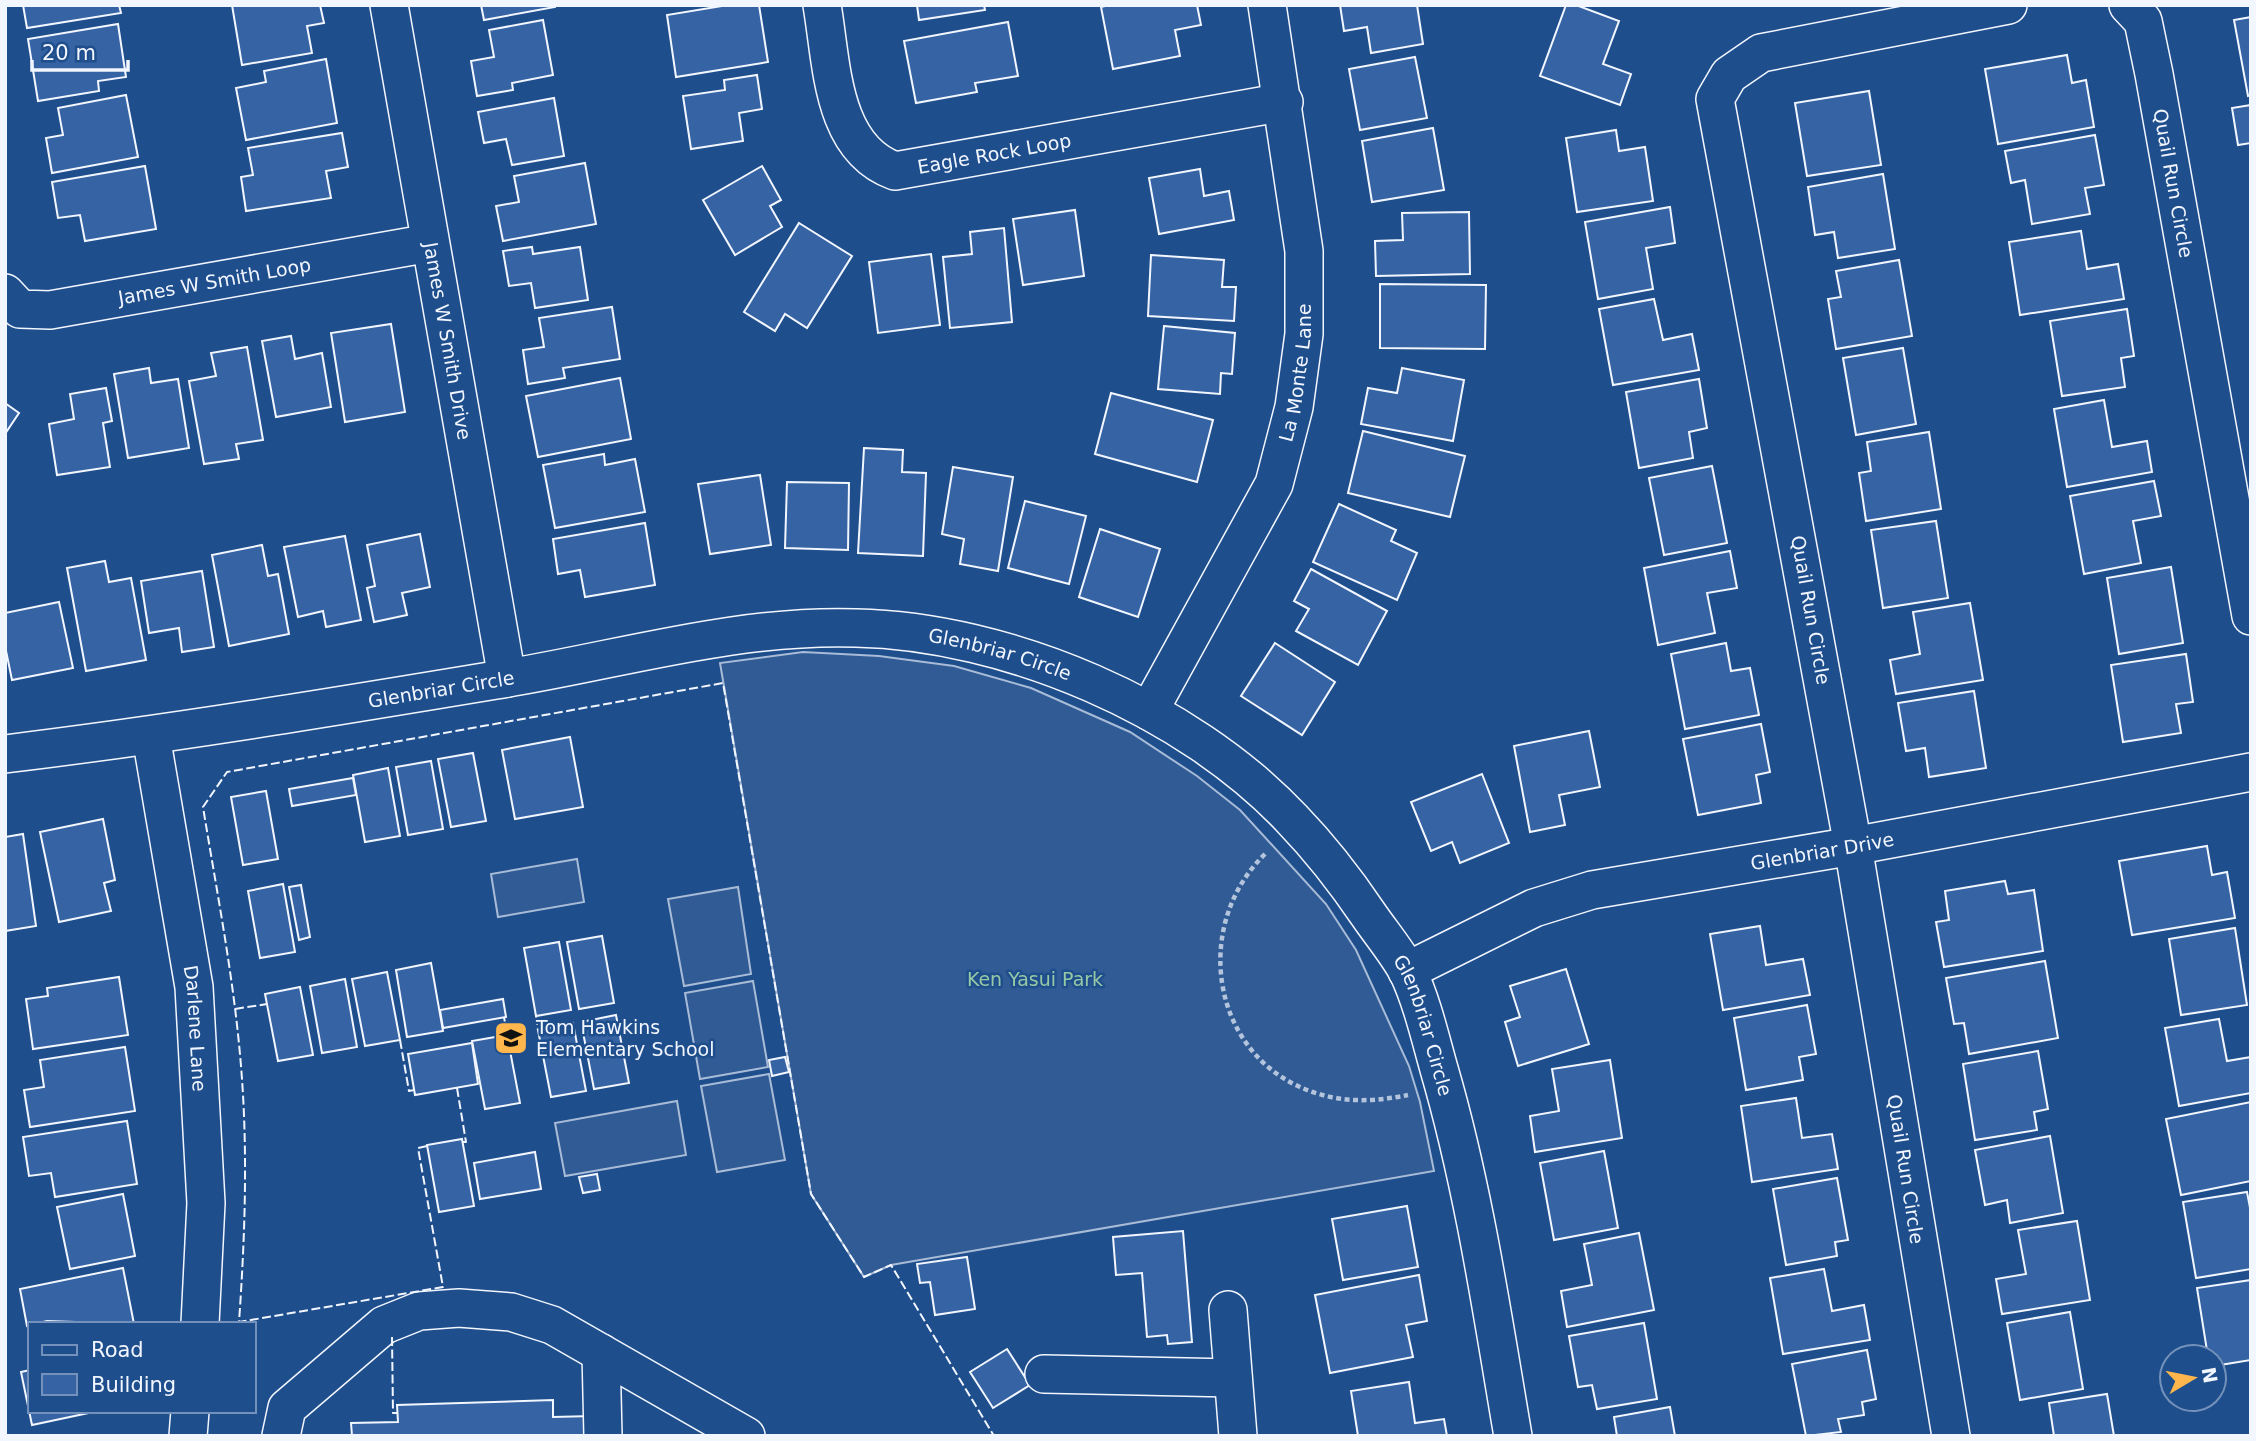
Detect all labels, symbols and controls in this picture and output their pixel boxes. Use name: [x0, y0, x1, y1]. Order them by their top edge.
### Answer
scale bar: [32, 28, 128, 72]
text: 20 m: [42, 41, 96, 65]
street label: Quail Run Circle: [2149, 107, 2198, 260]
street label: Eagle Rock Loop: [916, 129, 1073, 178]
street label: James W Smith Drive: [420, 239, 476, 441]
street label: James W Smith Loop: [115, 253, 313, 309]
street label: La Monte Lane: [1274, 304, 1315, 444]
street label: Quail Run Circle: [1787, 534, 1835, 686]
street label: Glenbriar Circle: [927, 624, 1075, 685]
street label: Glenbriar Circle: [366, 666, 516, 712]
street label: Glenbriar Drive: [1749, 828, 1896, 874]
street label: Glenbriar Circle: [1389, 950, 1457, 1098]
street label: Darlene Lane: [179, 963, 211, 1092]
park label: Ken Yasui Park: [967, 968, 1103, 990]
place label: Tom Hawkins Elementary School: [535, 1016, 714, 1060]
school or university icon: Tom Hawkins Elementary School: [492, 1019, 530, 1057]
street label: Quail Run Circle: [1883, 1093, 1929, 1245]
legend: [28, 1322, 256, 1413]
text: Road: [91, 1338, 144, 1362]
north arrow: [2158, 1343, 2228, 1413]
text: N: [2198, 1365, 2222, 1385]
text: Building: [91, 1373, 176, 1397]

